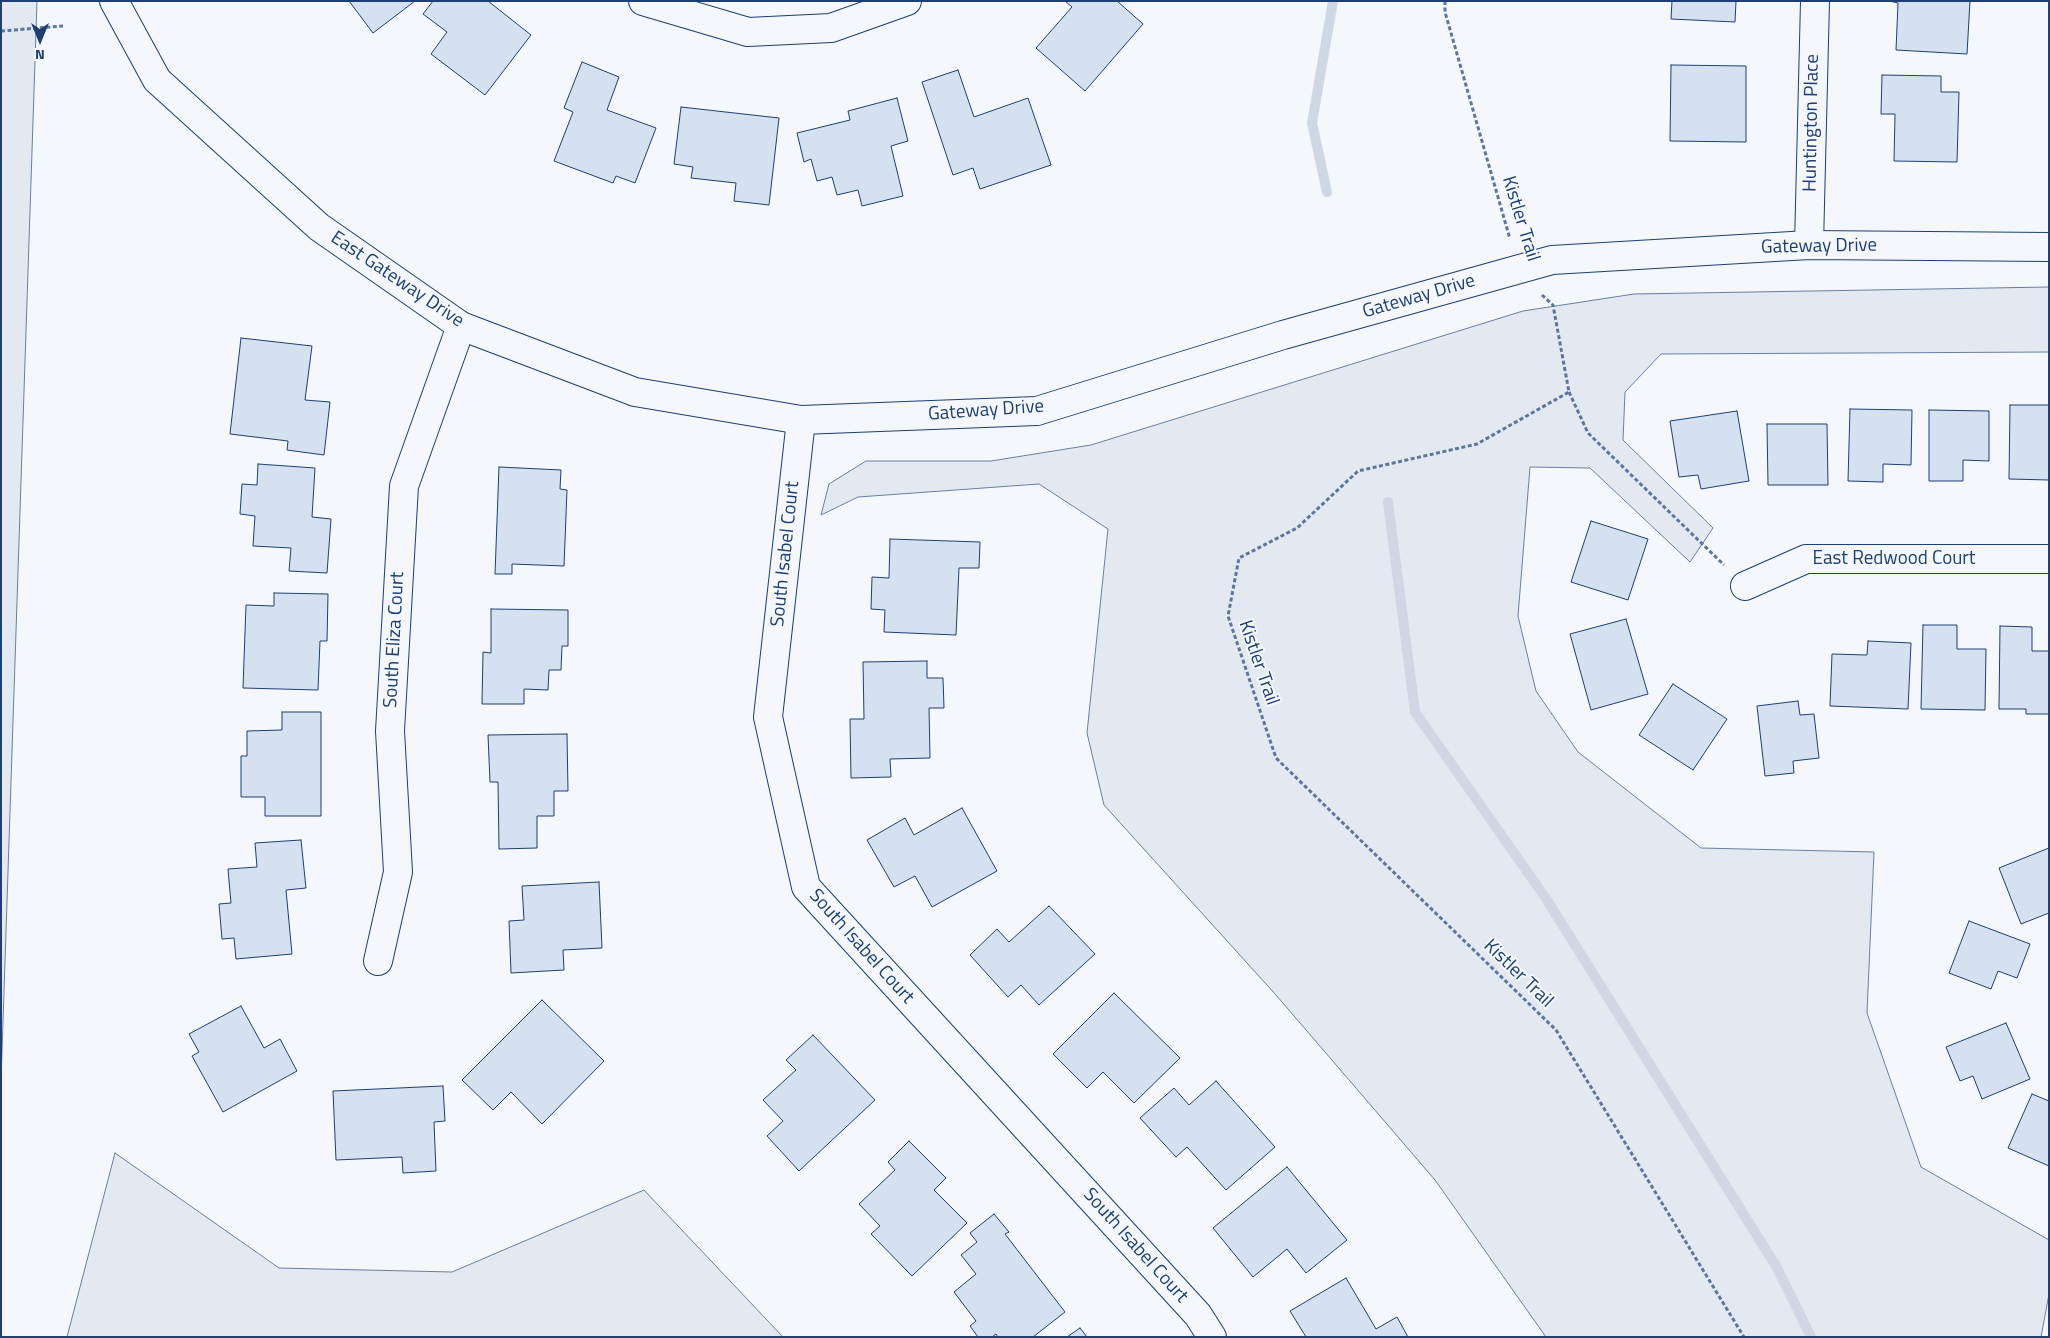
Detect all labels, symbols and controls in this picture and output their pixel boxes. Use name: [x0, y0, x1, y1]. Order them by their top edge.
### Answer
north arrow: [15, 15, 65, 65]
text: N: [35, 45, 45, 66]
street label: Huntington Place: [1799, 54, 1825, 192]
street label: Kistler Trail: [1496, 173, 1544, 265]
street label: East Gateway Drive: [326, 227, 468, 333]
street label: Gateway Drive: [1761, 235, 1877, 259]
street label: Gateway Drive: [1360, 270, 1478, 324]
street label: Gateway Drive: [927, 396, 1045, 426]
street label: South Isabel Court: [767, 480, 805, 628]
street label: East Redwood Court: [1812, 548, 1976, 570]
street label: South Eliza Court: [380, 571, 410, 709]
street label: Kistler Trail: [1233, 618, 1283, 708]
street label: South Isabel Court: [804, 885, 918, 1009]
street label: Kistler Trail: [1478, 935, 1558, 1013]
street label: South Isabel Court: [1078, 1184, 1192, 1308]

